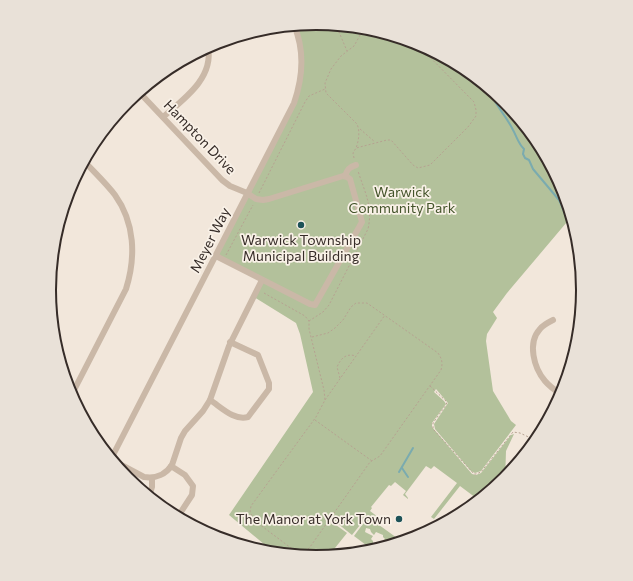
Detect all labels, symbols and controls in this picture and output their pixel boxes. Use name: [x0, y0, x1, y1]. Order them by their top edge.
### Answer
street label: Hampton Drive: [161, 96, 240, 177]
park label: Warwick Community Park: [349, 183, 456, 216]
street label: Meyer Way: [186, 204, 233, 275]
marker: Warwick Township Municipal Building: [296, 220, 306, 230]
place label: Warwick Township Municipal Building: [241, 231, 361, 264]
place label: The Manor at York Town: [236, 510, 391, 527]
marker: The Manor at York Town: [394, 514, 404, 524]

